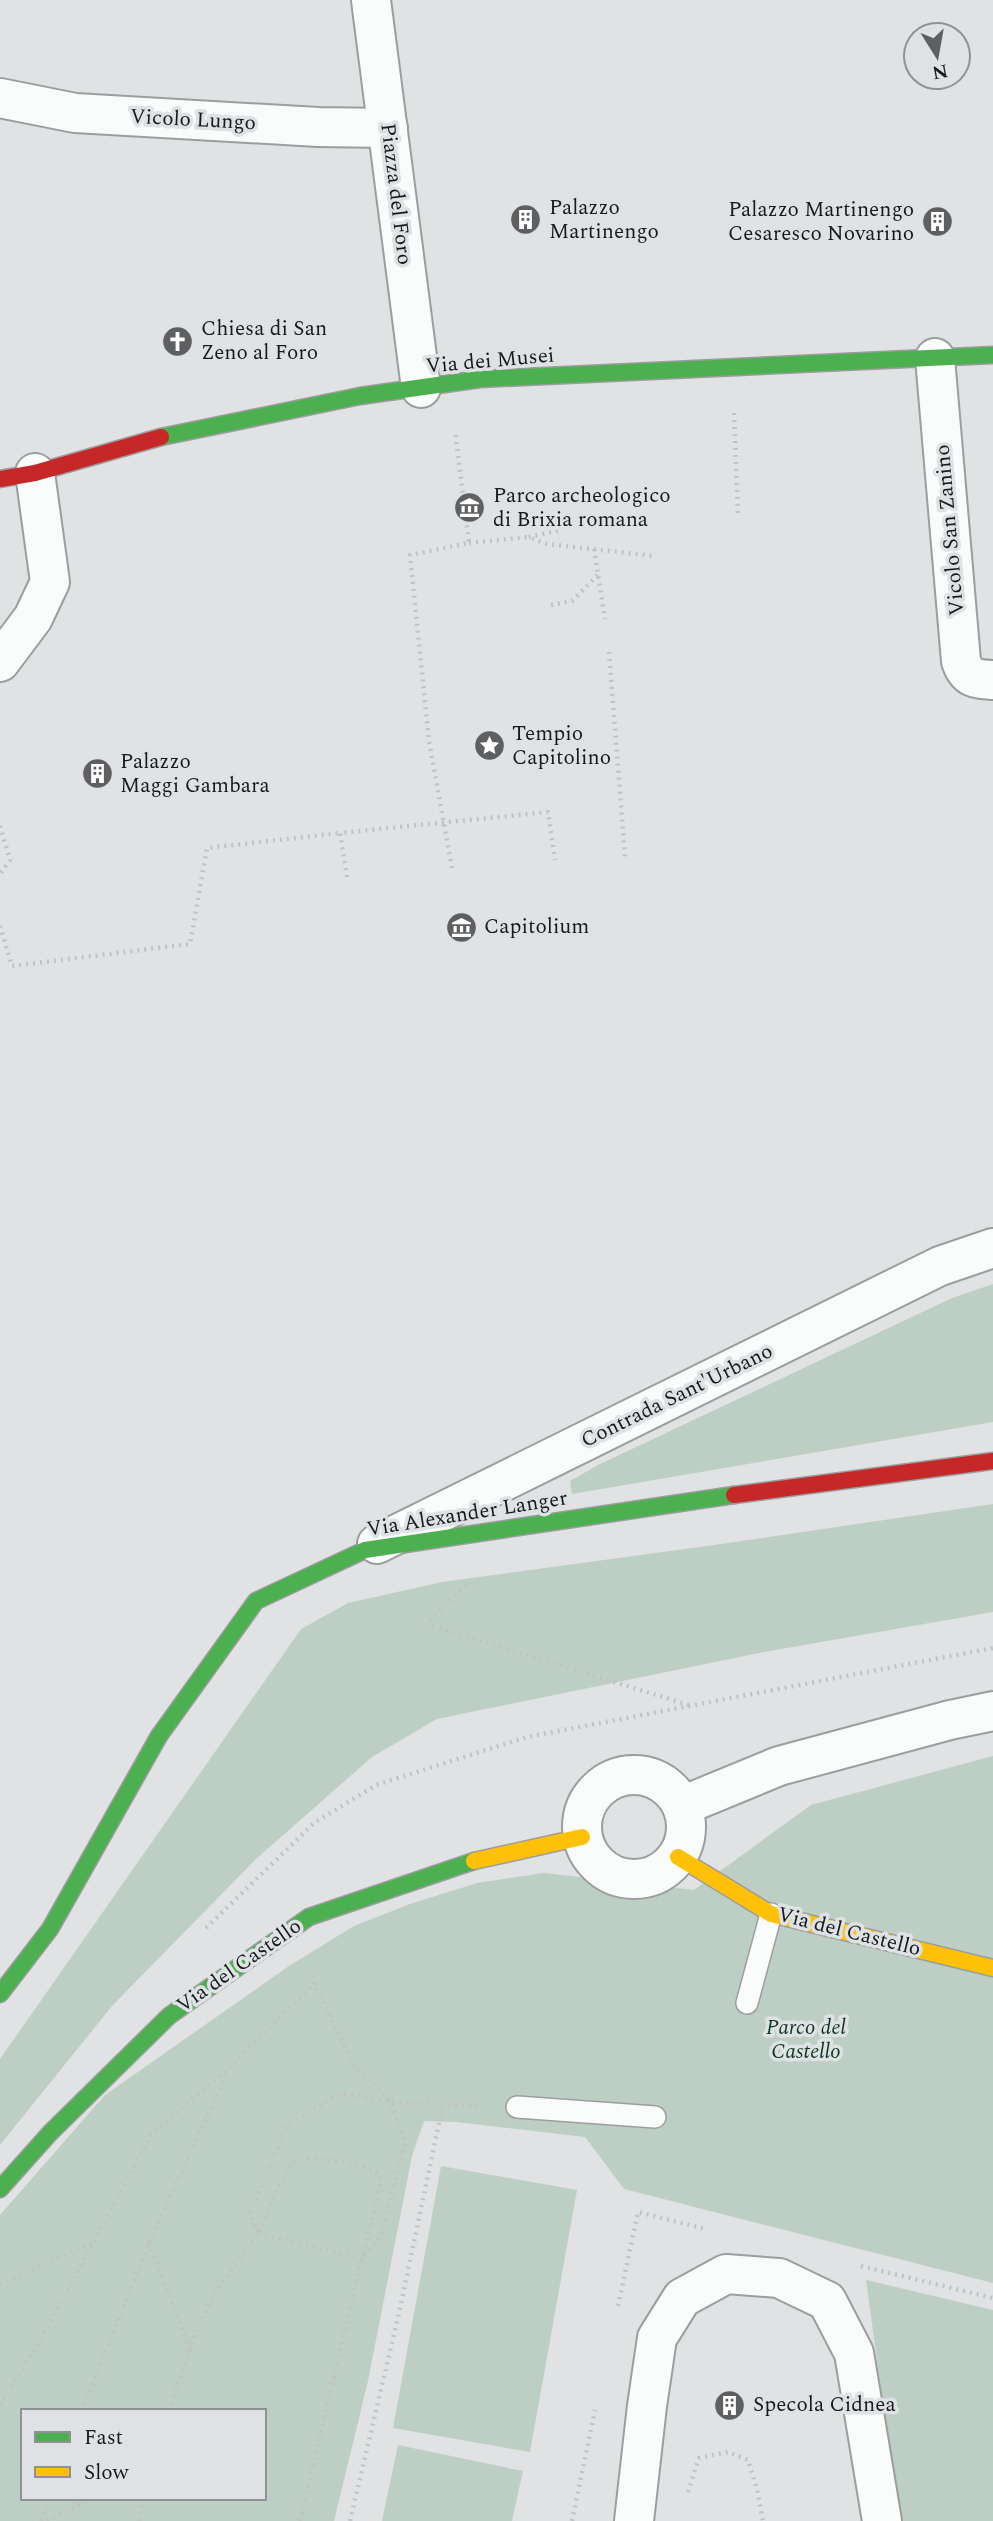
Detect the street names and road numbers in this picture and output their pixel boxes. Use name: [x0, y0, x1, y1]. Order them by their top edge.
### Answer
street label: Vicolo Lungo: [129, 101, 257, 139]
street label: Piazza del Foro: [371, 121, 421, 267]
street label: Via dei Musei: [424, 339, 556, 383]
street label: Vicolo San Zanino: [927, 443, 973, 617]
street label: Contrada Sant'Urbano: [576, 1336, 778, 1456]
street label: Via Alexander Langer: [364, 1482, 570, 1546]
street label: Via del Castello: [774, 1899, 924, 1965]
street label: Via del Castello: [170, 1911, 308, 2021]

